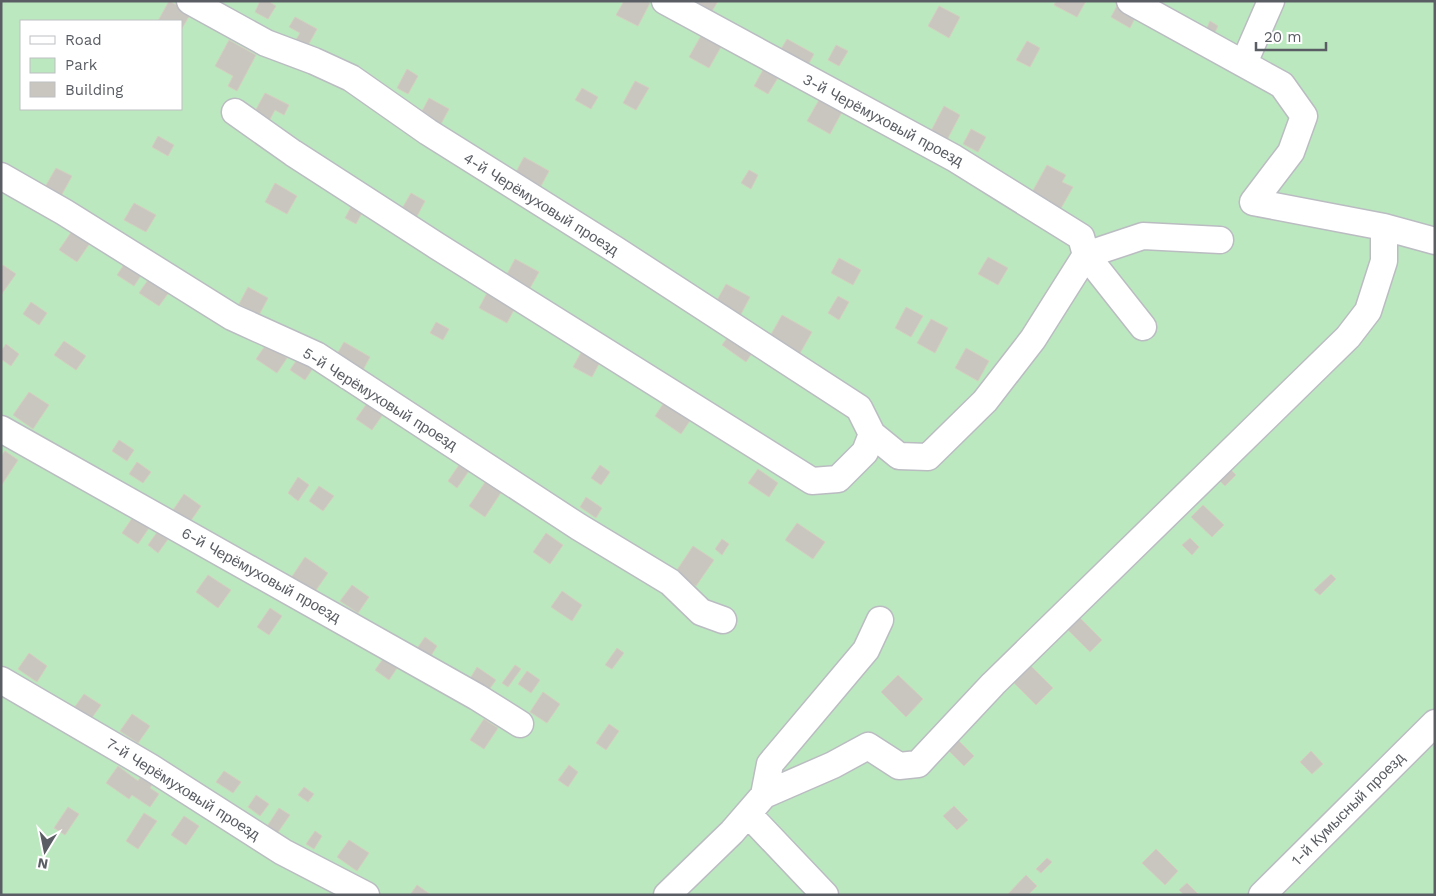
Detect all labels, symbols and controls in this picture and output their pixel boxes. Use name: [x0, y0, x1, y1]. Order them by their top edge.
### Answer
legend: [20, 20, 182, 110]
scale bar: [1256, 20, 1326, 52]
text: 20 m: [1264, 28, 1302, 46]
text: Road: [65, 31, 102, 49]
text: Park: [65, 56, 98, 74]
street label: 3-й Черёмуховый проезд: [800, 70, 966, 170]
text: Building: [65, 81, 123, 99]
street label: 4-й Черёмуховый проезд: [460, 149, 622, 259]
street label: 5-й Черёмуховый проезд: [299, 344, 461, 454]
street label: 6-й Черёмуховый проезд: [178, 524, 344, 626]
street label: 7-й Черёмуховый проезд: [103, 734, 263, 844]
street label: 1-й Кумысный проезд: [1288, 749, 1408, 869]
north arrow: [20, 826, 70, 876]
text: N: [36, 855, 49, 873]

